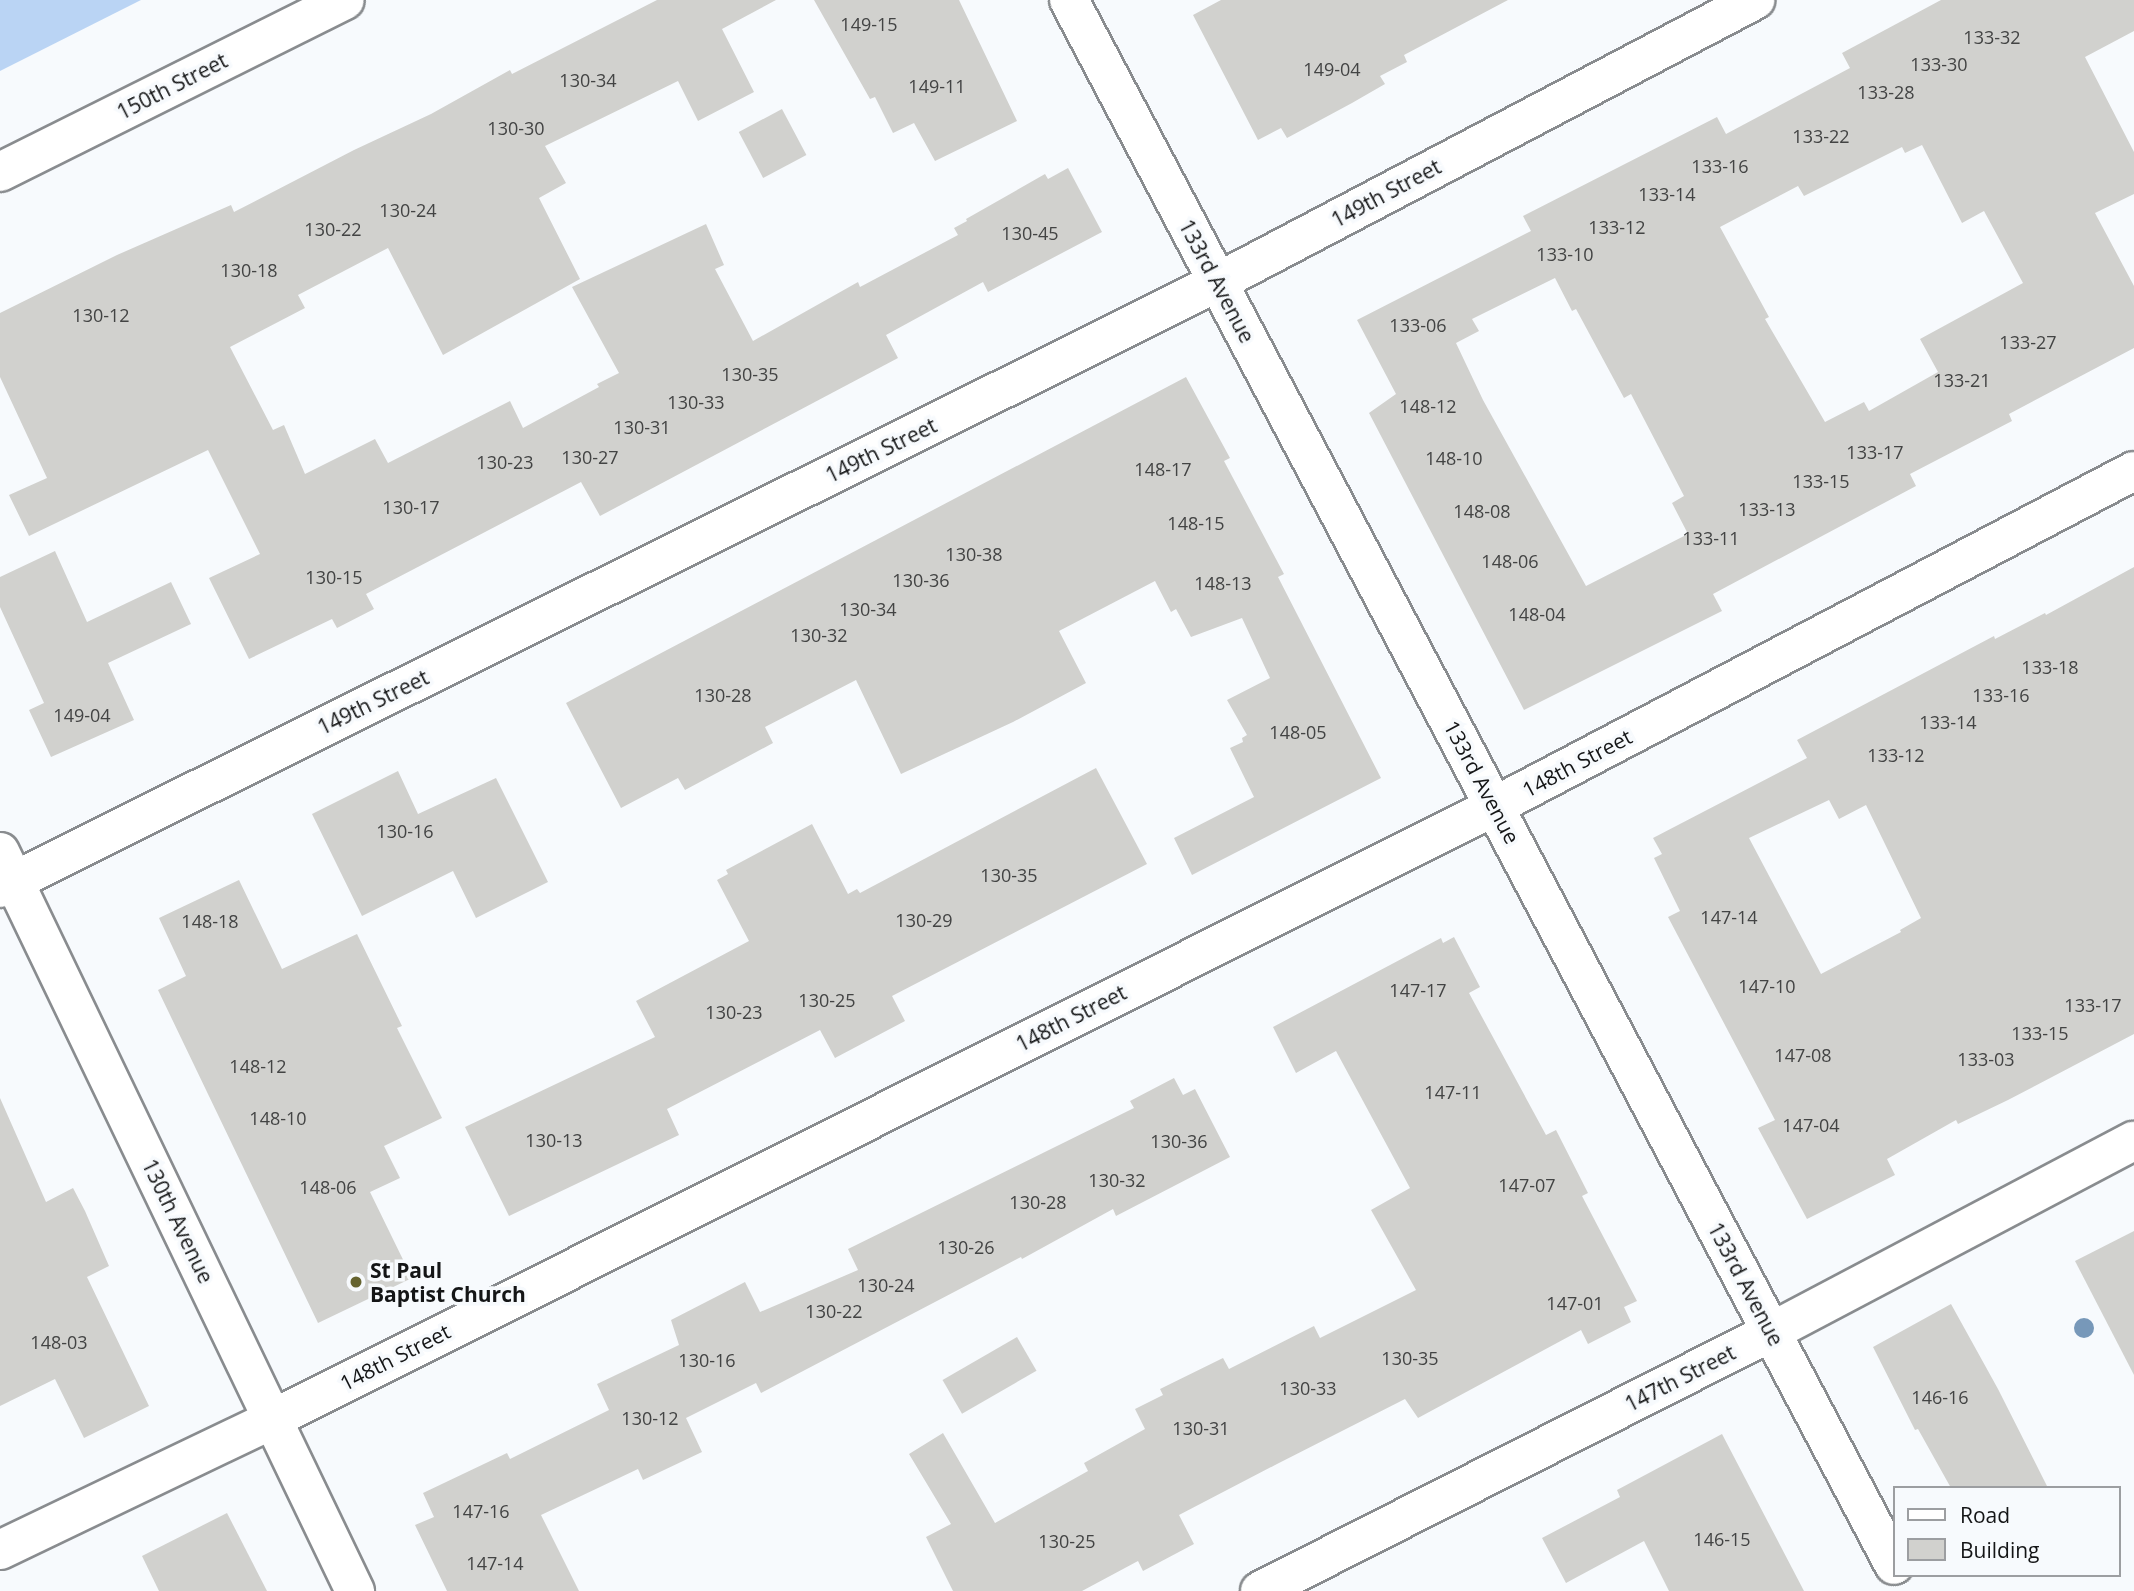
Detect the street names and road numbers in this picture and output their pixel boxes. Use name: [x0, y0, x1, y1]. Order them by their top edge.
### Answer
street label: 150th Street: [113, 47, 231, 125]
street label: 149th Street: [1327, 154, 1445, 232]
street label: 133rd Avenue: [1174, 215, 1260, 347]
street label: 149th Street: [821, 412, 941, 488]
street label: 149th Street: [313, 664, 433, 740]
street label: 133rd Avenue: [1439, 716, 1525, 848]
street label: 148th Street: [1518, 724, 1636, 802]
street label: 148th Street: [1012, 979, 1130, 1057]
street label: 130th Avenue: [137, 1155, 219, 1287]
street label: 133rd Avenue: [1703, 1218, 1789, 1350]
street label: 148th Street: [336, 1318, 454, 1396]
street label: 147th Street: [1621, 1339, 1739, 1417]

